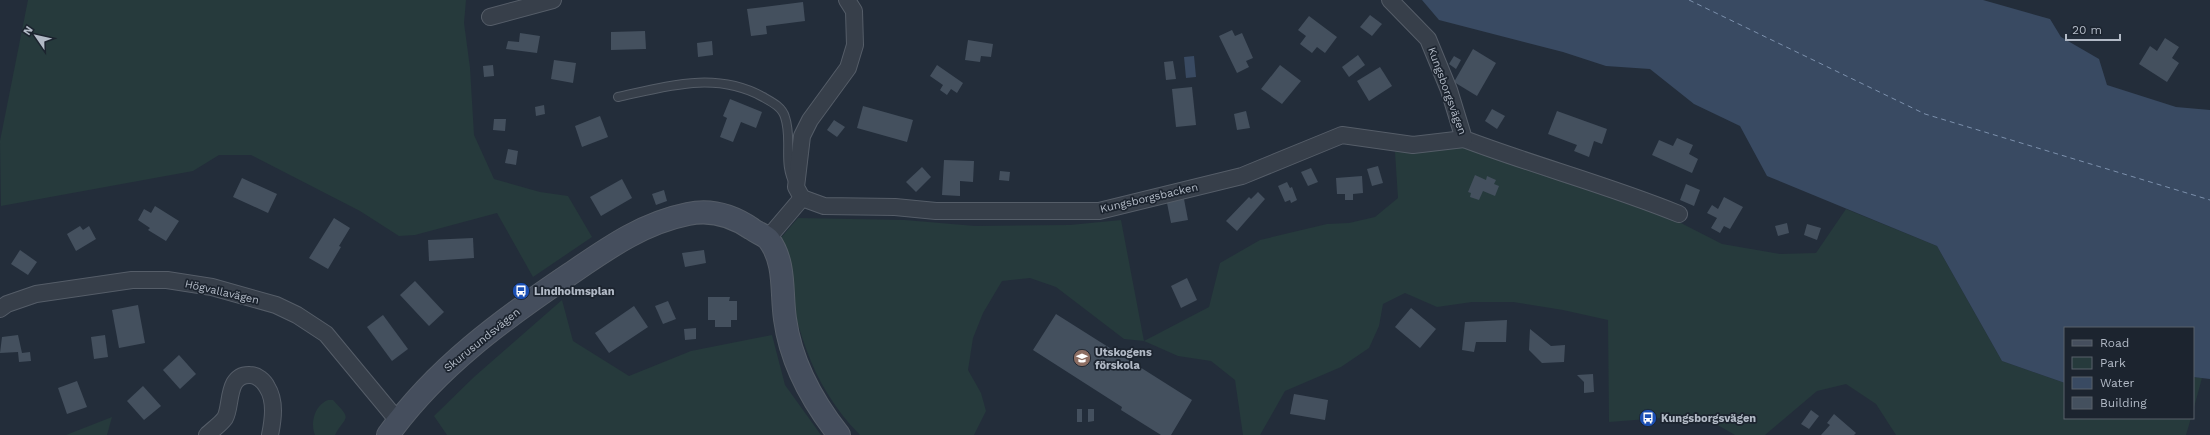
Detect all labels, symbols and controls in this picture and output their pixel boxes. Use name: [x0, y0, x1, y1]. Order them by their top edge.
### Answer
north arrow: [16, 16, 56, 56]
scale bar: [2066, 16, 2120, 42]
text: 20 m: [2072, 23, 2102, 37]
text: N: [20, 24, 36, 38]
street label: Kungsborgsvägen: [1425, 45, 1469, 137]
street label: Kungsborgsbacken: [1099, 180, 1199, 216]
street label: Högvallavägen: [184, 277, 260, 307]
bus stop icon: Lindholmsplan: [511, 281, 531, 301]
place label: Lindholmsplan: [534, 285, 615, 298]
street label: Skurusundsvägen: [441, 305, 523, 375]
legend: [2064, 327, 2194, 419]
text: Road: [2100, 336, 2129, 350]
place label: Utskogens förskola: [1095, 346, 1152, 372]
school or university icon: Utskogens förskola: [1072, 348, 1092, 368]
text: Park: [2100, 356, 2126, 370]
text: Water: [2100, 376, 2135, 390]
text: Building: [2100, 396, 2147, 410]
bus stop icon: Kungsborgsvägen: [1638, 408, 1658, 428]
place label: Kungsborgsvägen: [1661, 412, 1756, 425]

